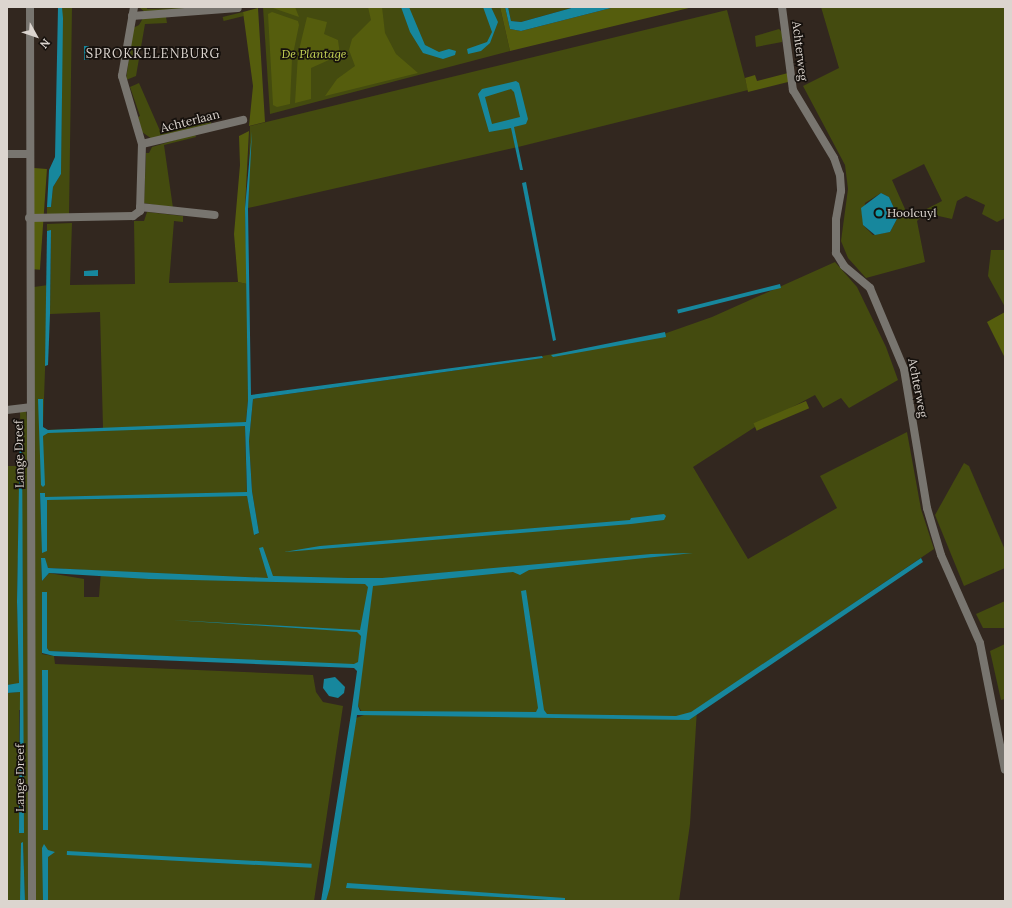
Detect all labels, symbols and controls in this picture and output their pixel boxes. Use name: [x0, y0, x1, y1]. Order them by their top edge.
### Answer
north arrow: [16, 16, 56, 56]
street label: Achterweg: [789, 20, 811, 82]
text: N: [37, 36, 53, 51]
district label: SPROKKELENBURG: [86, 46, 220, 62]
park label: De Plantage: [281, 47, 347, 61]
street label: Achterlaan: [159, 107, 221, 135]
place label: Hoolcuyl: [887, 206, 936, 220]
marker: Hoolcuyl: [874, 208, 884, 218]
street label: Achterweg: [905, 357, 931, 419]
street label: Lange Dreef: [11, 420, 27, 488]
street label: Lange Dreef: [13, 744, 27, 812]

